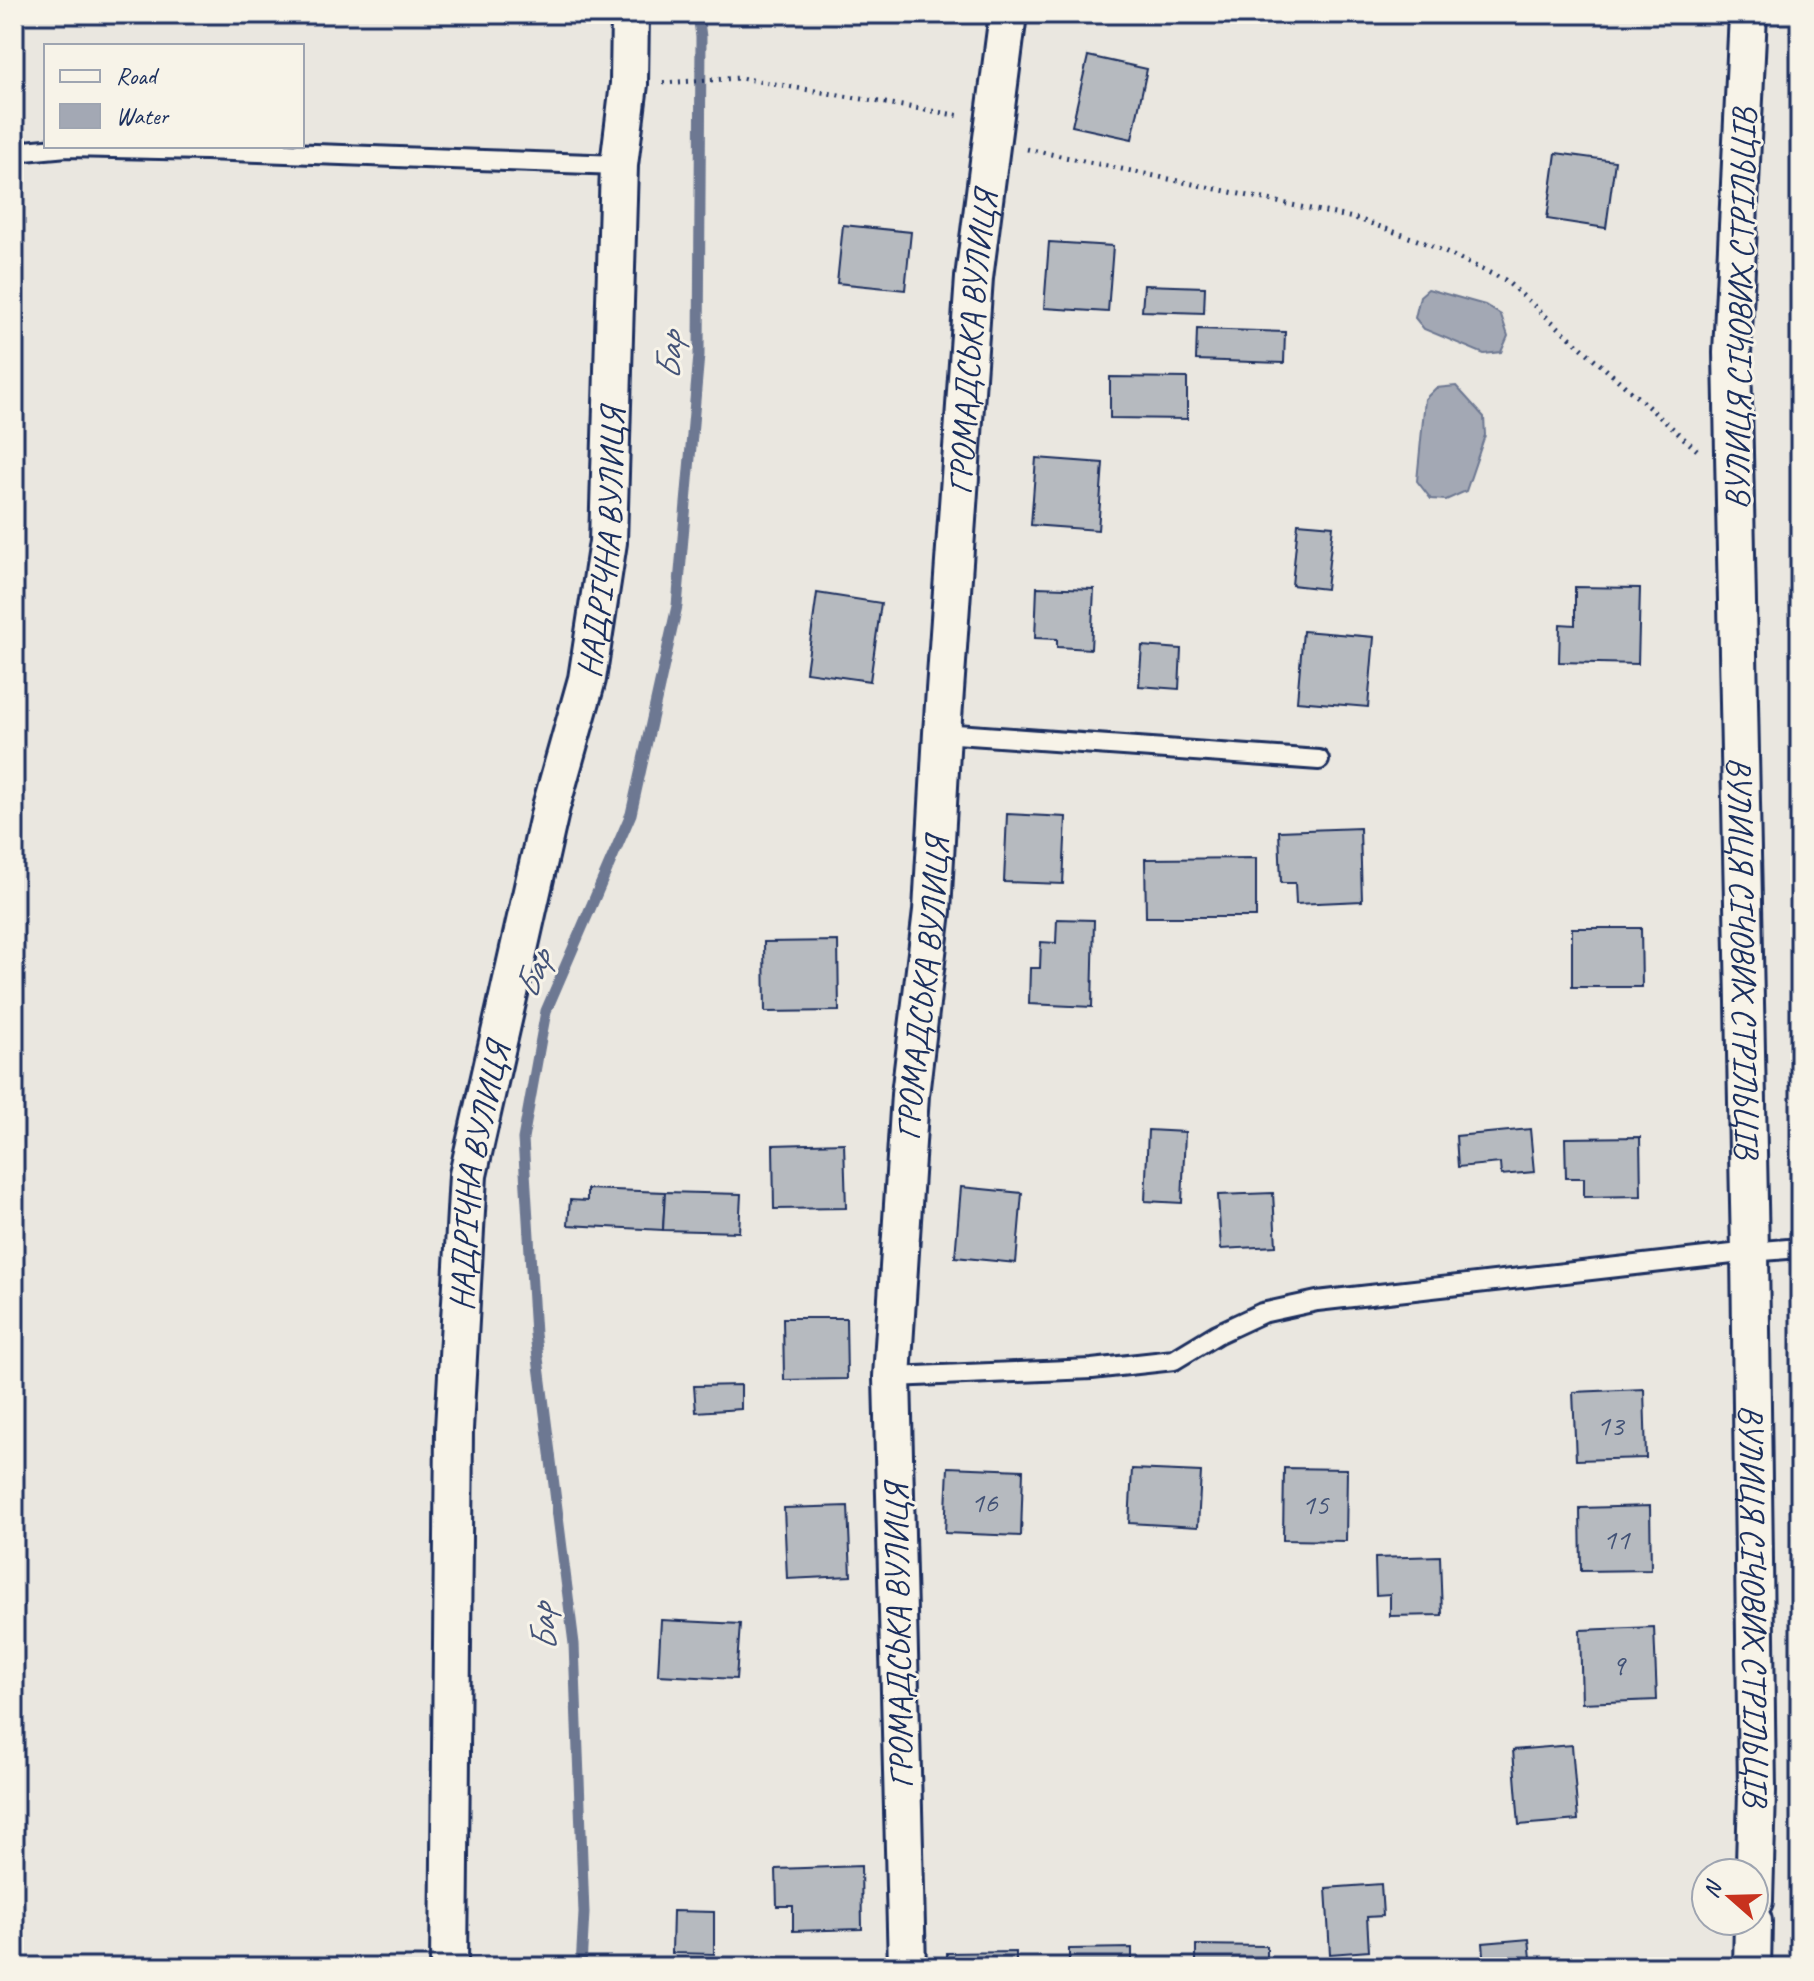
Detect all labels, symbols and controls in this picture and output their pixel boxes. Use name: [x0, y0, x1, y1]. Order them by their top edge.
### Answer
legend: [44, 44, 304, 148]
text: Road: [116, 61, 160, 91]
text: Water: [116, 101, 171, 131]
street label: ВУЛИЦЯ СІЧОВИХ СТРІЛЬЦІВ: [1715, 106, 1765, 510]
street label: ГРОМАДСЬКА ВУЛИЦЯ: [937, 183, 1007, 496]
water label: Бар: [645, 327, 693, 381]
street label: НАДРІЧНА ВУЛИЦЯ: [566, 402, 634, 680]
street label: ВУЛИЦЯ СІЧОВИХ СТРІЛЬЦІВ: [1719, 757, 1770, 1161]
street label: ГРОМАДСЬКА ВУЛИЦЯ: [886, 831, 958, 1141]
water label: Бар: [503, 939, 565, 1004]
street label: НАДРІЧНА ВУЛИЦЯ: [439, 1033, 520, 1312]
street label: ВУЛИЦЯ СІЧОВИХ СТРІЛЬЦІВ: [1730, 1405, 1779, 1809]
house number: 13: [1597, 1406, 1626, 1444]
street label: ГРОМАДСЬКА ВУЛИЦЯ: [874, 1479, 922, 1788]
house number: 16: [971, 1483, 999, 1521]
house number: 15: [1302, 1485, 1330, 1523]
house number: 11: [1603, 1520, 1631, 1558]
water label: Бар: [517, 1598, 568, 1654]
house number: 9: [1611, 1646, 1627, 1684]
north arrow: [1690, 1857, 1770, 1937]
text: N: [1697, 1876, 1729, 1902]

